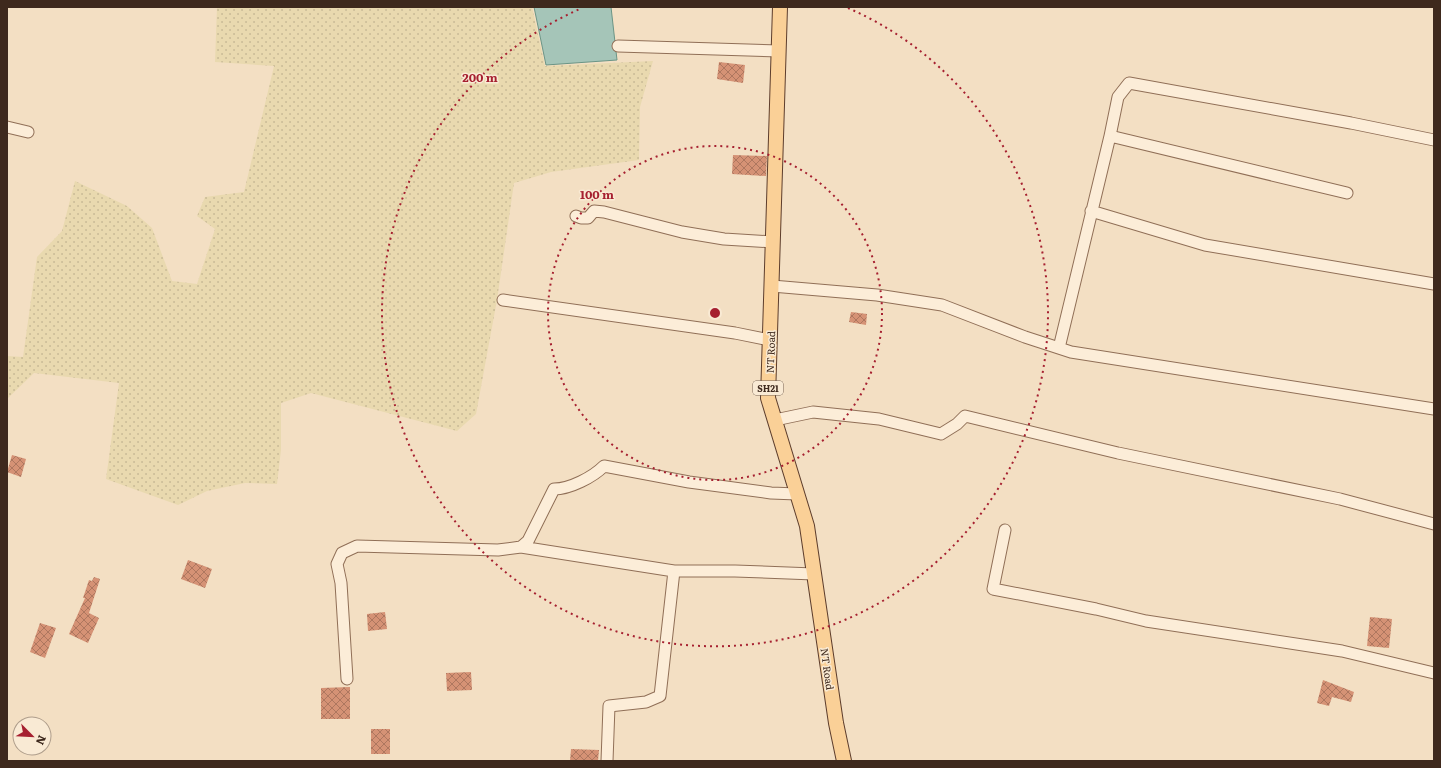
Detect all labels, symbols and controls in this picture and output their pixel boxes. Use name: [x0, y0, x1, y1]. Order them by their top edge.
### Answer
text: 200 m: [462, 68, 498, 86]
text: 100 m: [580, 185, 614, 203]
centre of rings: [708, 306, 722, 320]
street label: NT Road: [762, 331, 778, 373]
road number: SH21: [753, 381, 783, 395]
street label: NT Road: [818, 647, 838, 691]
north arrow: [12, 716, 52, 756]
text: N: [33, 733, 51, 748]

